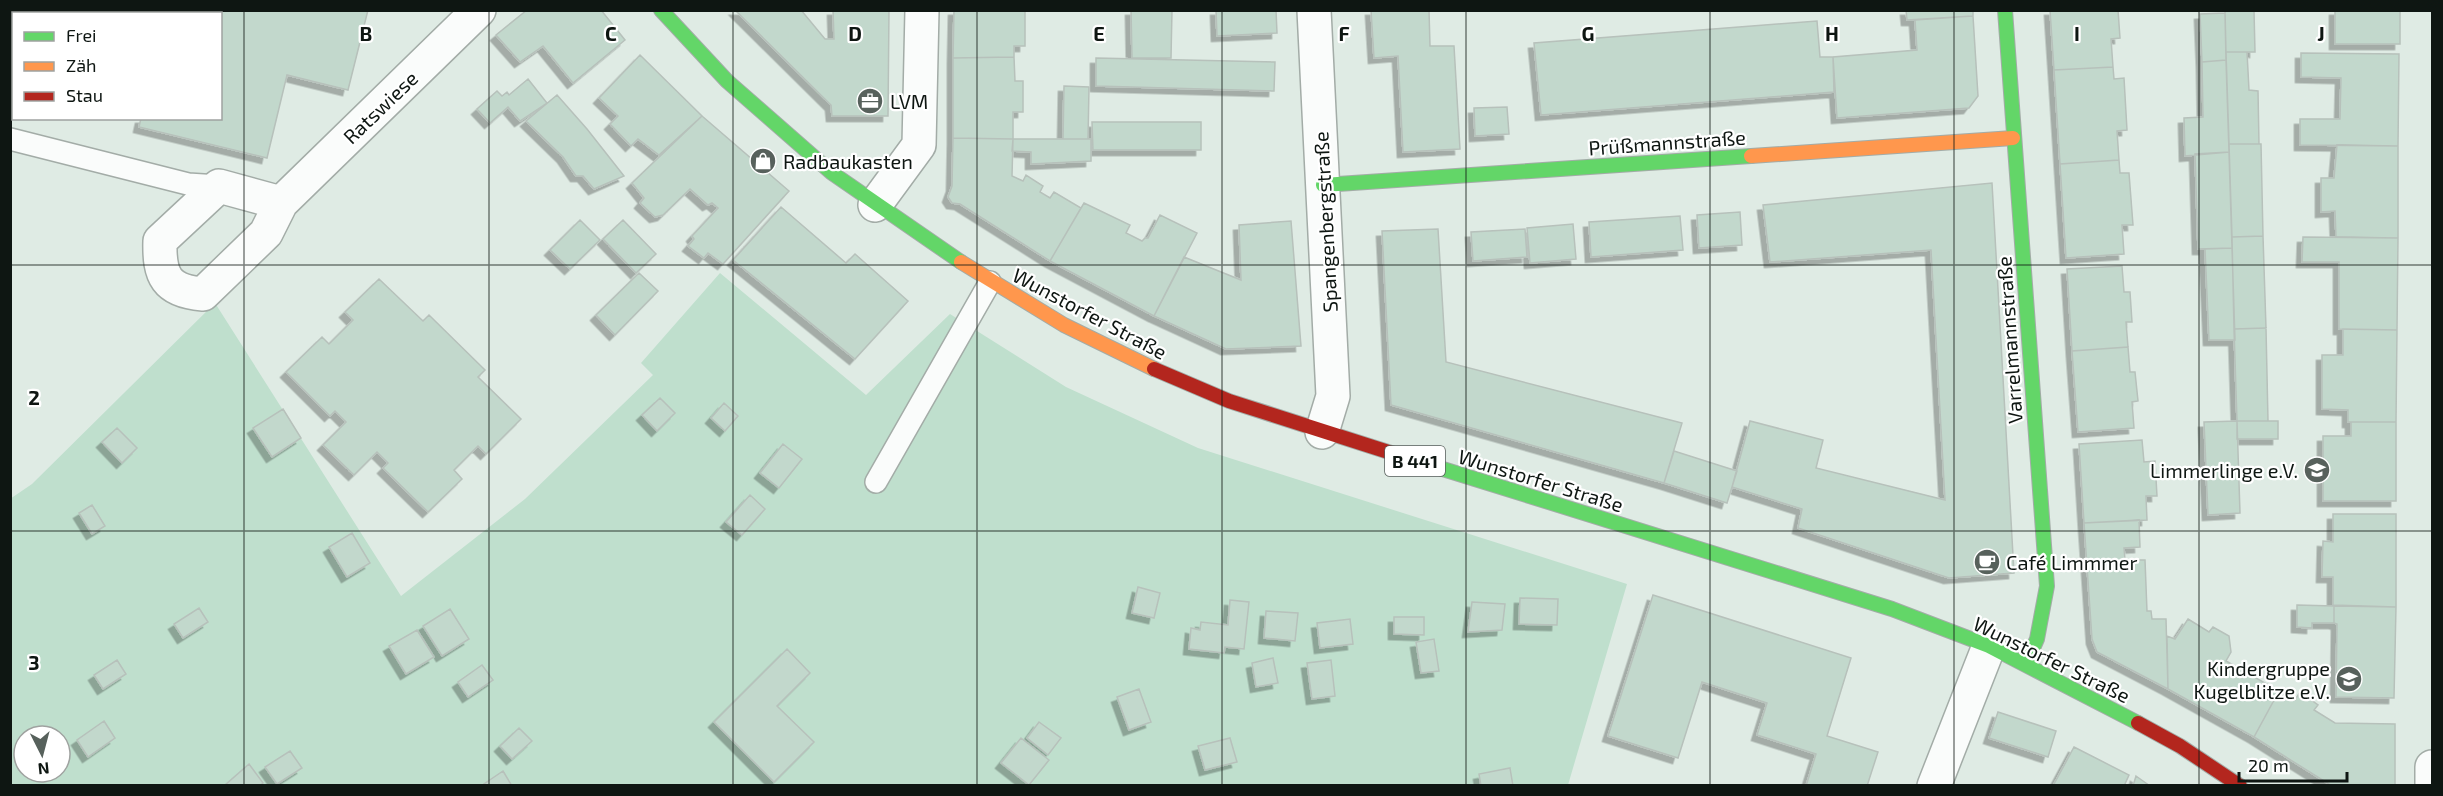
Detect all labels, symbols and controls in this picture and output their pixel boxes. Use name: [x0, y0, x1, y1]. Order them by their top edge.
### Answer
legend: [12, 12, 222, 120]
text: B: [360, 21, 372, 45]
text: C: [605, 21, 617, 45]
text: D: [848, 21, 862, 45]
text: E: [1093, 21, 1105, 45]
text: F: [1338, 21, 1350, 45]
text: G: [1582, 21, 1594, 45]
text: H: [1825, 21, 1839, 45]
text: I: [2074, 21, 2080, 45]
text: J: [2317, 21, 2325, 45]
text: Frei: [66, 24, 97, 46]
text: Zäh: [66, 54, 97, 76]
street label: Ratswiese: [338, 66, 422, 148]
text: Stau: [66, 84, 103, 106]
office icon: LVM: [855, 86, 885, 116]
place label: LVM: [890, 89, 928, 113]
street label: Prüßmannstraße: [1588, 125, 1746, 159]
street label: Spangenbergstraße: [1308, 131, 1342, 313]
shop icon: Radbaukasten: [748, 146, 778, 176]
place label: Radbaukasten: [783, 149, 913, 173]
street label: Varrelmannstraße: [1991, 255, 2027, 425]
street label: Wunstorfer Straße: [1009, 262, 1171, 364]
text: 2: [28, 385, 40, 409]
street label: Wunstorfer Straße: [1456, 444, 1626, 516]
road number: B 441: [1385, 446, 1445, 476]
school or university icon: Limmerlinge e.V.: [2302, 455, 2332, 485]
place label: Limmerlinge e.V.: [2150, 458, 2298, 482]
cafe icon: Café Limmmer: [1972, 547, 2002, 577]
place label: Café Limmmer: [2006, 550, 2138, 574]
street label: Wunstorfer Straße: [1970, 611, 2134, 707]
text: 3: [28, 650, 40, 674]
place label: Kindergruppe Kugelblitze e.V.: [2194, 656, 2330, 703]
school or university icon: Kindergruppe Kugelblitze e.V.: [2334, 664, 2364, 694]
north arrow: [12, 724, 72, 784]
scale bar: [2239, 745, 2347, 783]
text: 20 m: [2248, 754, 2289, 776]
text: N: [37, 759, 50, 779]

